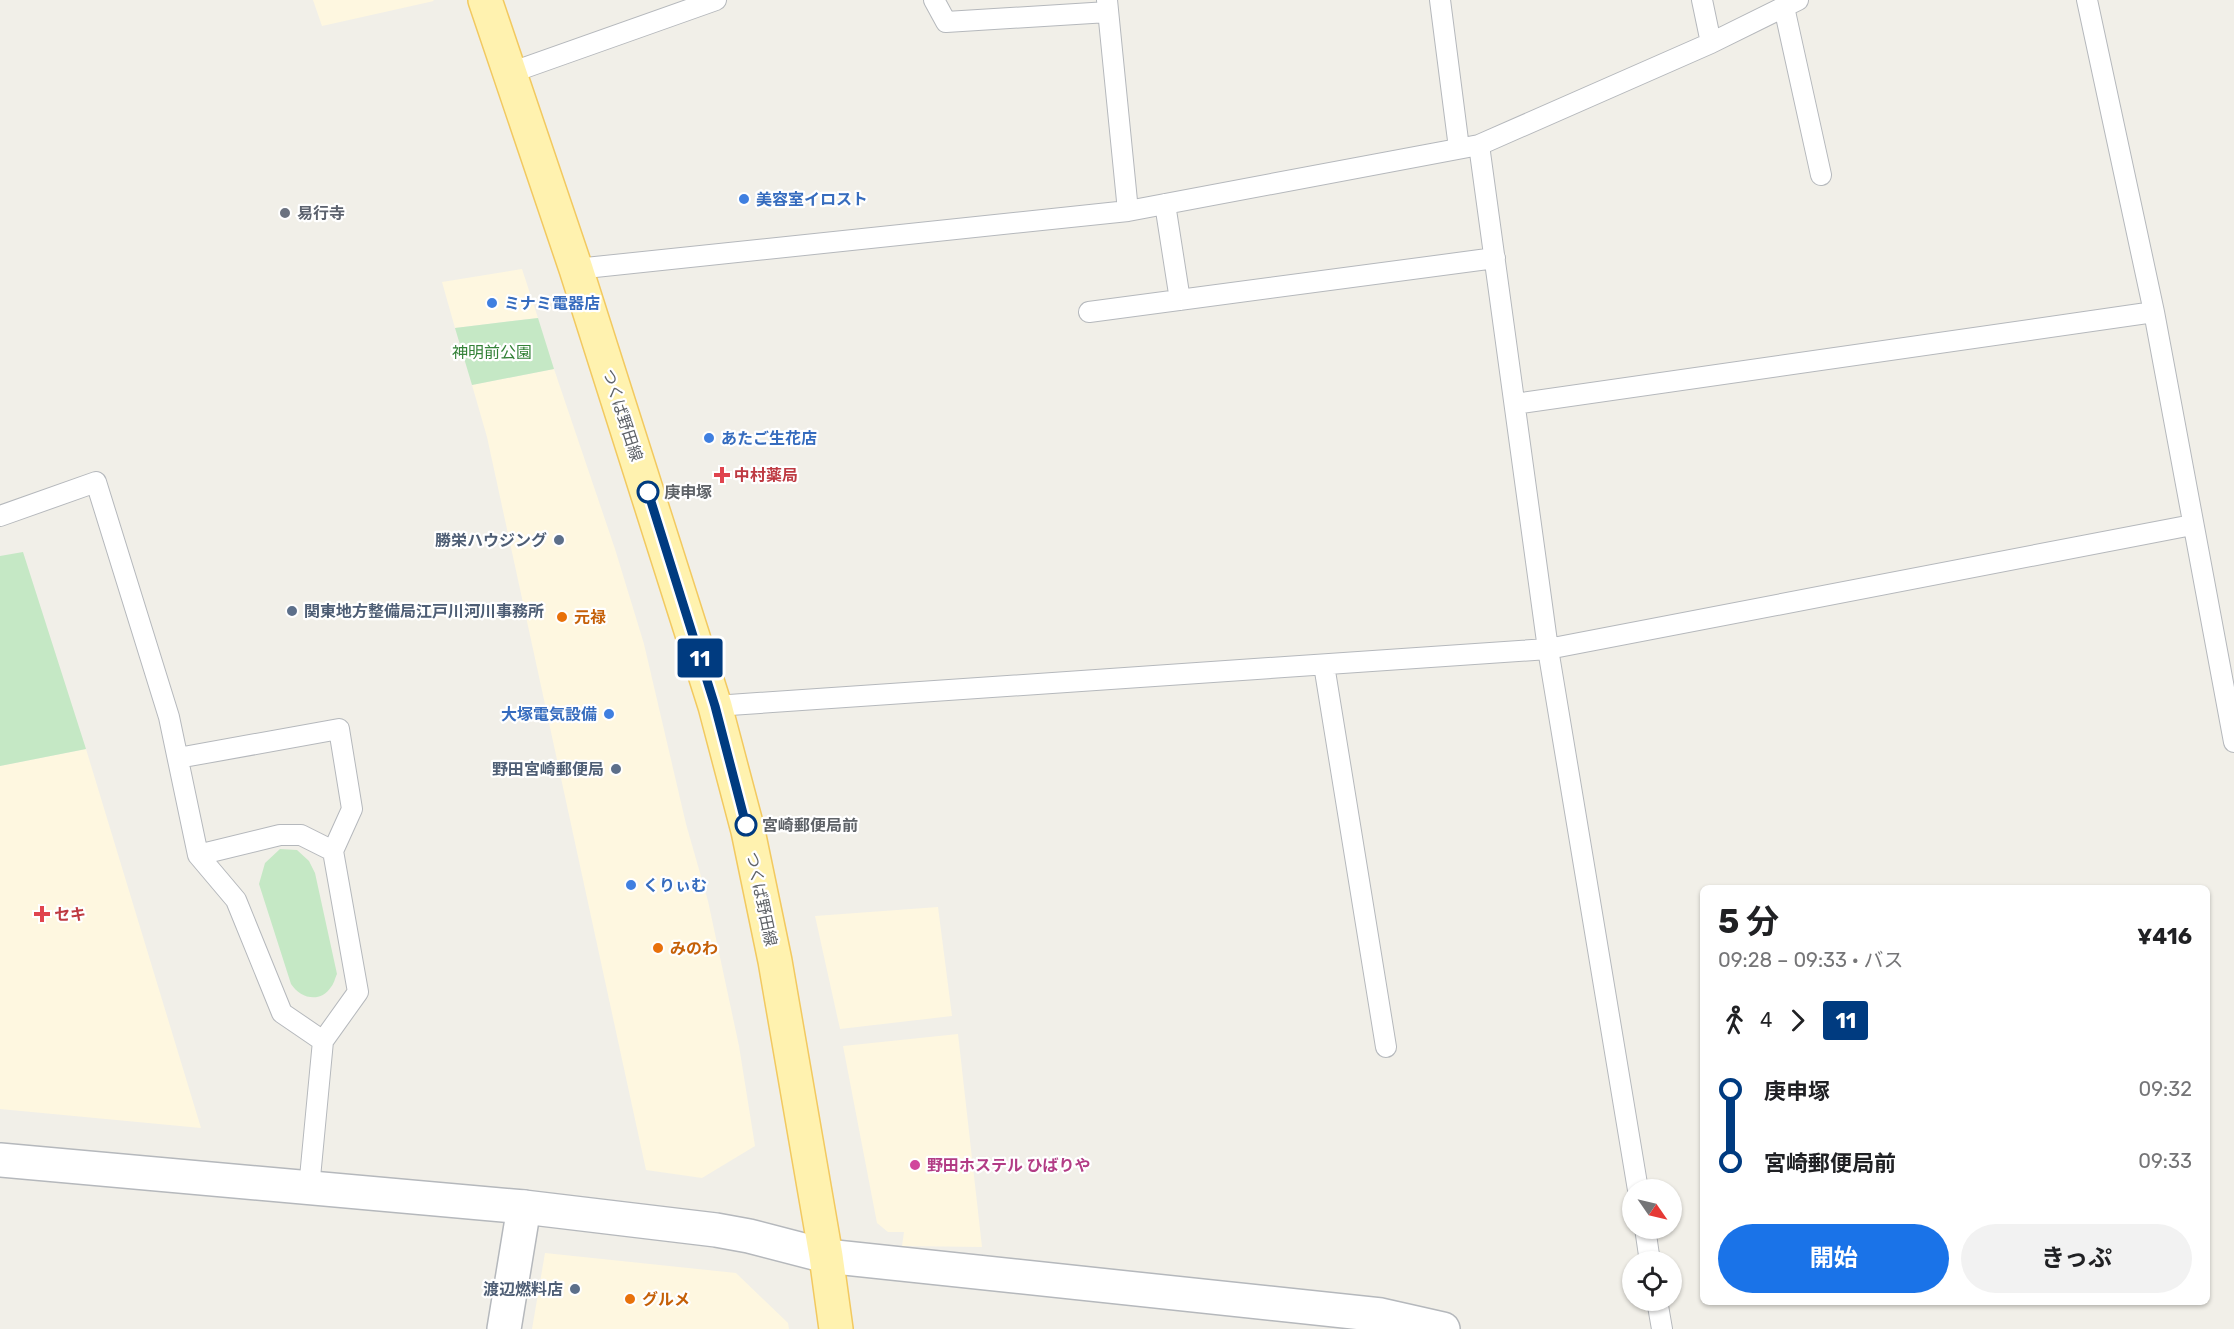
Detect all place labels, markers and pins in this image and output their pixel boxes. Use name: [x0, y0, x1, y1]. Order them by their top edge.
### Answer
place label: 美容室イロスト: [756, 190, 868, 209]
marker: 美容室イロスト: [737, 192, 751, 206]
place label: 易行寺: [297, 204, 345, 223]
marker: 易行寺: [278, 206, 292, 220]
place label: ミナミ電器店: [504, 294, 600, 313]
marker: ミナミ電器店: [485, 296, 499, 310]
place label: あたご生花店: [721, 429, 817, 448]
marker: あたご生花店: [702, 431, 716, 445]
place label: 中村薬局: [734, 466, 798, 485]
marker: 中村薬局: [715, 468, 729, 482]
marker: 庚申塚: [637, 481, 659, 503]
place label: 庚申塚: [664, 483, 712, 502]
place label: 勝栄ハウジング: [435, 531, 547, 550]
marker: 勝栄ハウジング: [552, 533, 566, 547]
place label: 関東地方整備局江戸川河川事務所: [304, 602, 544, 621]
marker: 関東地方整備局江戸川河川事務所: [285, 604, 299, 618]
place label: 元禄: [574, 608, 606, 627]
marker: 元禄: [555, 610, 569, 624]
place label: 大塚電気設備: [501, 705, 597, 724]
marker: 大塚電気設備: [602, 707, 616, 721]
place label: 野田宮崎郵便局: [492, 760, 604, 779]
marker: 野田宮崎郵便局: [609, 762, 623, 776]
marker: 宮崎郵便局前: [735, 814, 757, 836]
place label: 宮崎郵便局前: [762, 816, 858, 835]
place label: くりぃむ: [643, 876, 707, 895]
marker: くりぃむ: [624, 878, 638, 892]
place label: セキ: [54, 905, 86, 924]
marker: セキ: [35, 907, 49, 921]
place label: みのわ: [670, 939, 718, 958]
marker: みのわ: [651, 941, 665, 955]
place label: 野田ホステル ひばりや: [927, 1156, 1090, 1175]
marker: 野田ホステル ひばりや: [908, 1158, 922, 1172]
place label: 渡辺燃料店: [483, 1280, 563, 1299]
marker: 渡辺燃料店: [568, 1282, 582, 1296]
place label: グルメ: [642, 1290, 690, 1309]
marker: グルメ: [623, 1292, 637, 1306]

